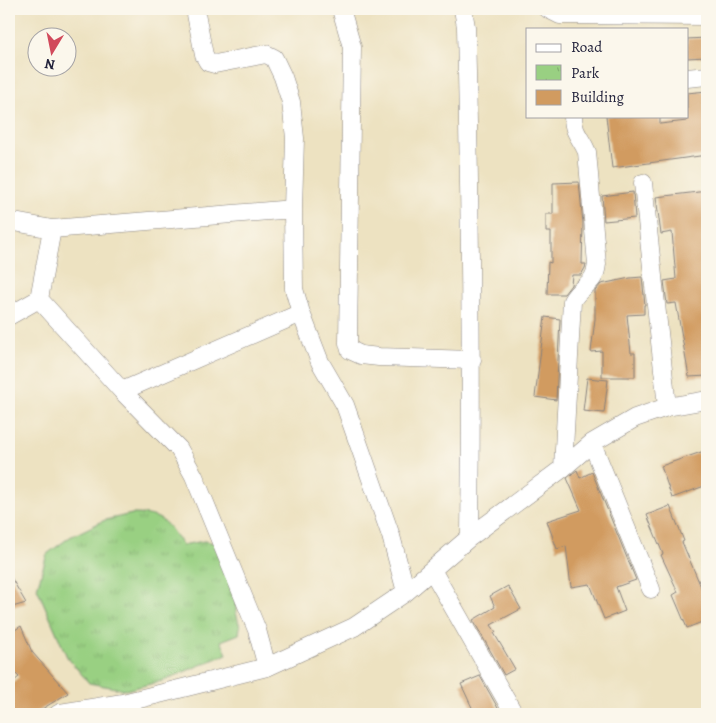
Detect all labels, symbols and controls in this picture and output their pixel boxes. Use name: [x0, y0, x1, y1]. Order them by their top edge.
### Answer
north arrow: [28, 28, 78, 78]
legend: [526, 28, 688, 118]
text: Road: [571, 37, 603, 57]
text: N: [43, 54, 57, 75]
text: Park: [571, 63, 600, 83]
text: Building: [571, 87, 624, 107]

